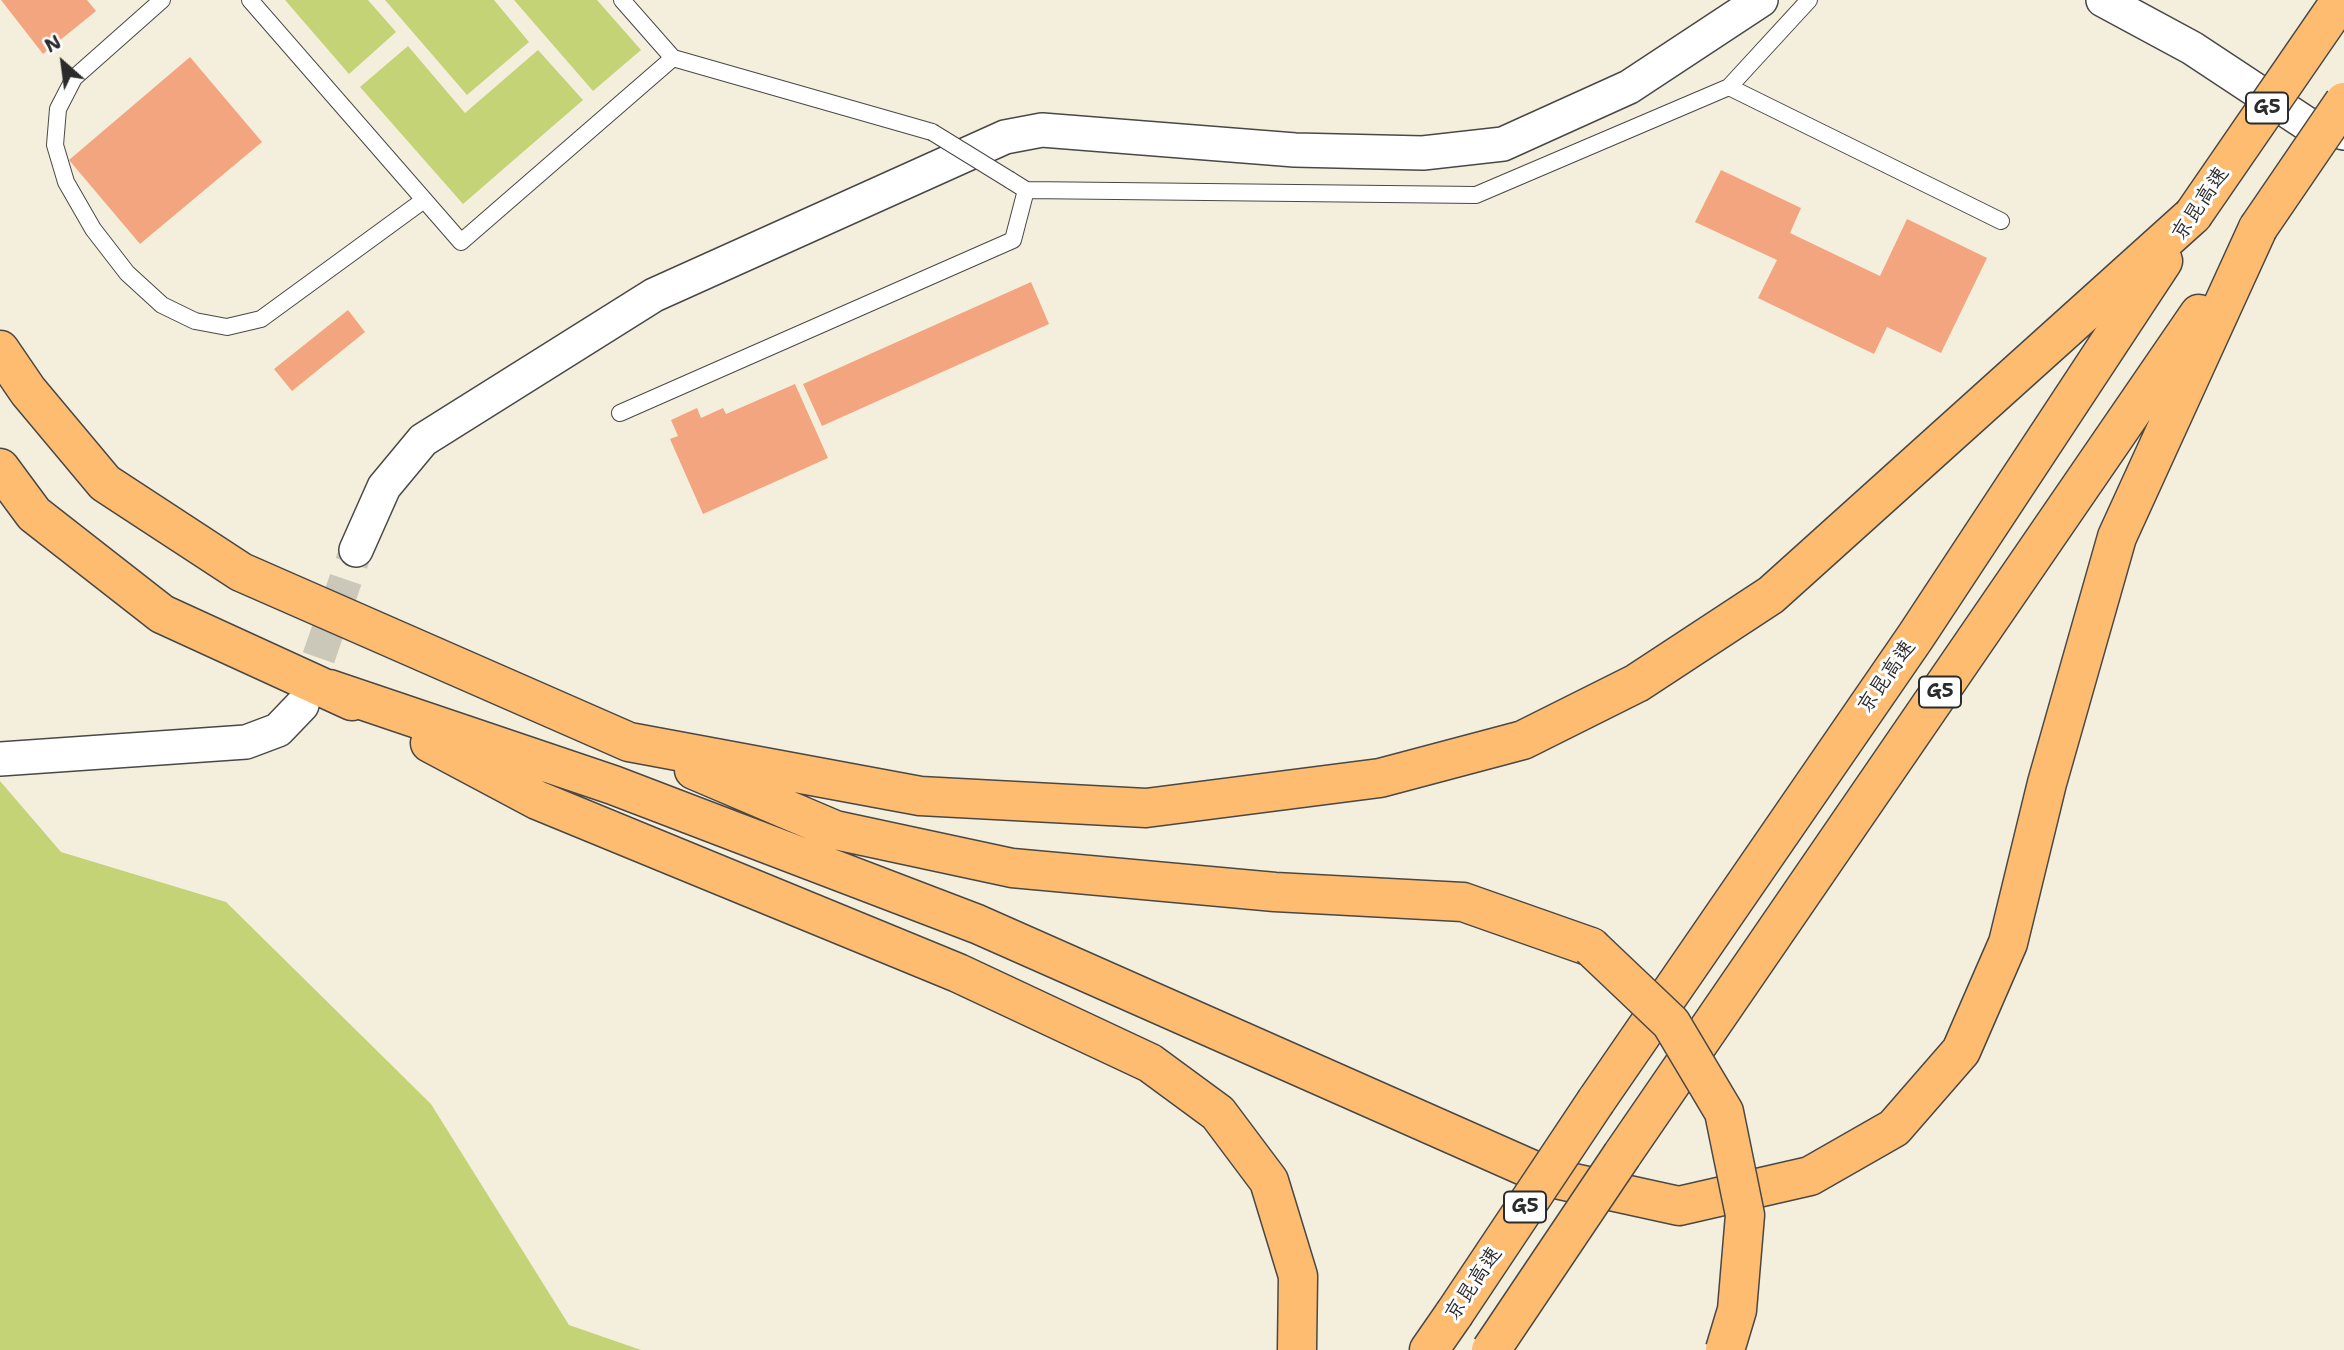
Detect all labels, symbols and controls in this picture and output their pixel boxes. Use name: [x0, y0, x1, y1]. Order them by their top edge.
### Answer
north arrow: [28, 28, 98, 98]
text: N: [40, 29, 65, 59]
road number: G5: [2246, 92, 2288, 124]
street label: 京昆高速: [2167, 162, 2235, 246]
street label: 京昆高速: [1853, 635, 1921, 719]
road number: G5: [1919, 677, 1961, 708]
road number: G5: [1504, 1191, 1546, 1222]
street label: 京昆高速: [1440, 1242, 1508, 1326]

